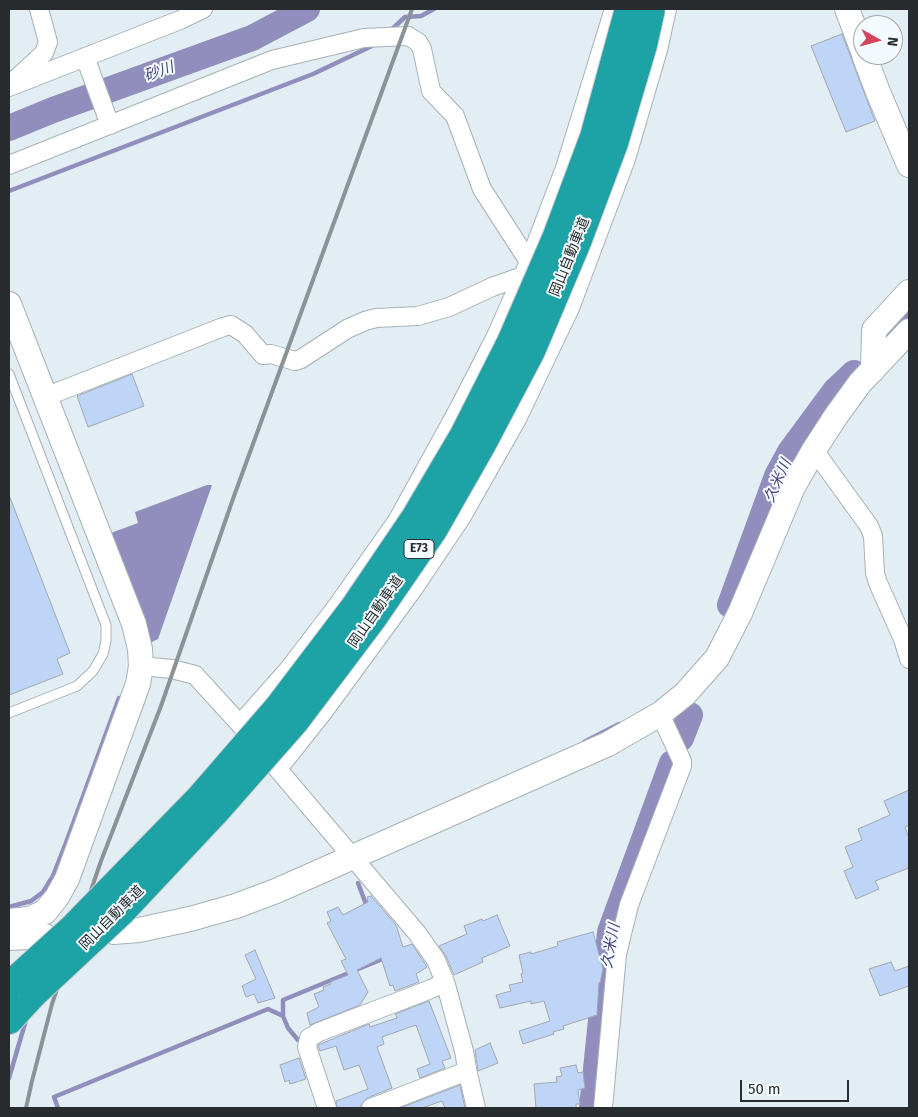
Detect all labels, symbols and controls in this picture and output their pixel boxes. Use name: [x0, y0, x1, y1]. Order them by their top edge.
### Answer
north arrow: [853, 15, 903, 65]
text: N: [883, 36, 901, 47]
water label: 砂川: [142, 58, 176, 86]
street label: 岡山自動車道: [546, 215, 594, 299]
water label: 久米川: [761, 457, 795, 505]
road number: E73: [404, 540, 434, 558]
street label: 岡山自動車道: [345, 573, 407, 651]
street label: 岡山自動車道: [76, 882, 148, 954]
water label: 久米川: [598, 922, 624, 970]
scale bar: [743, 1070, 852, 1102]
text: 50 m: [748, 1080, 781, 1098]

